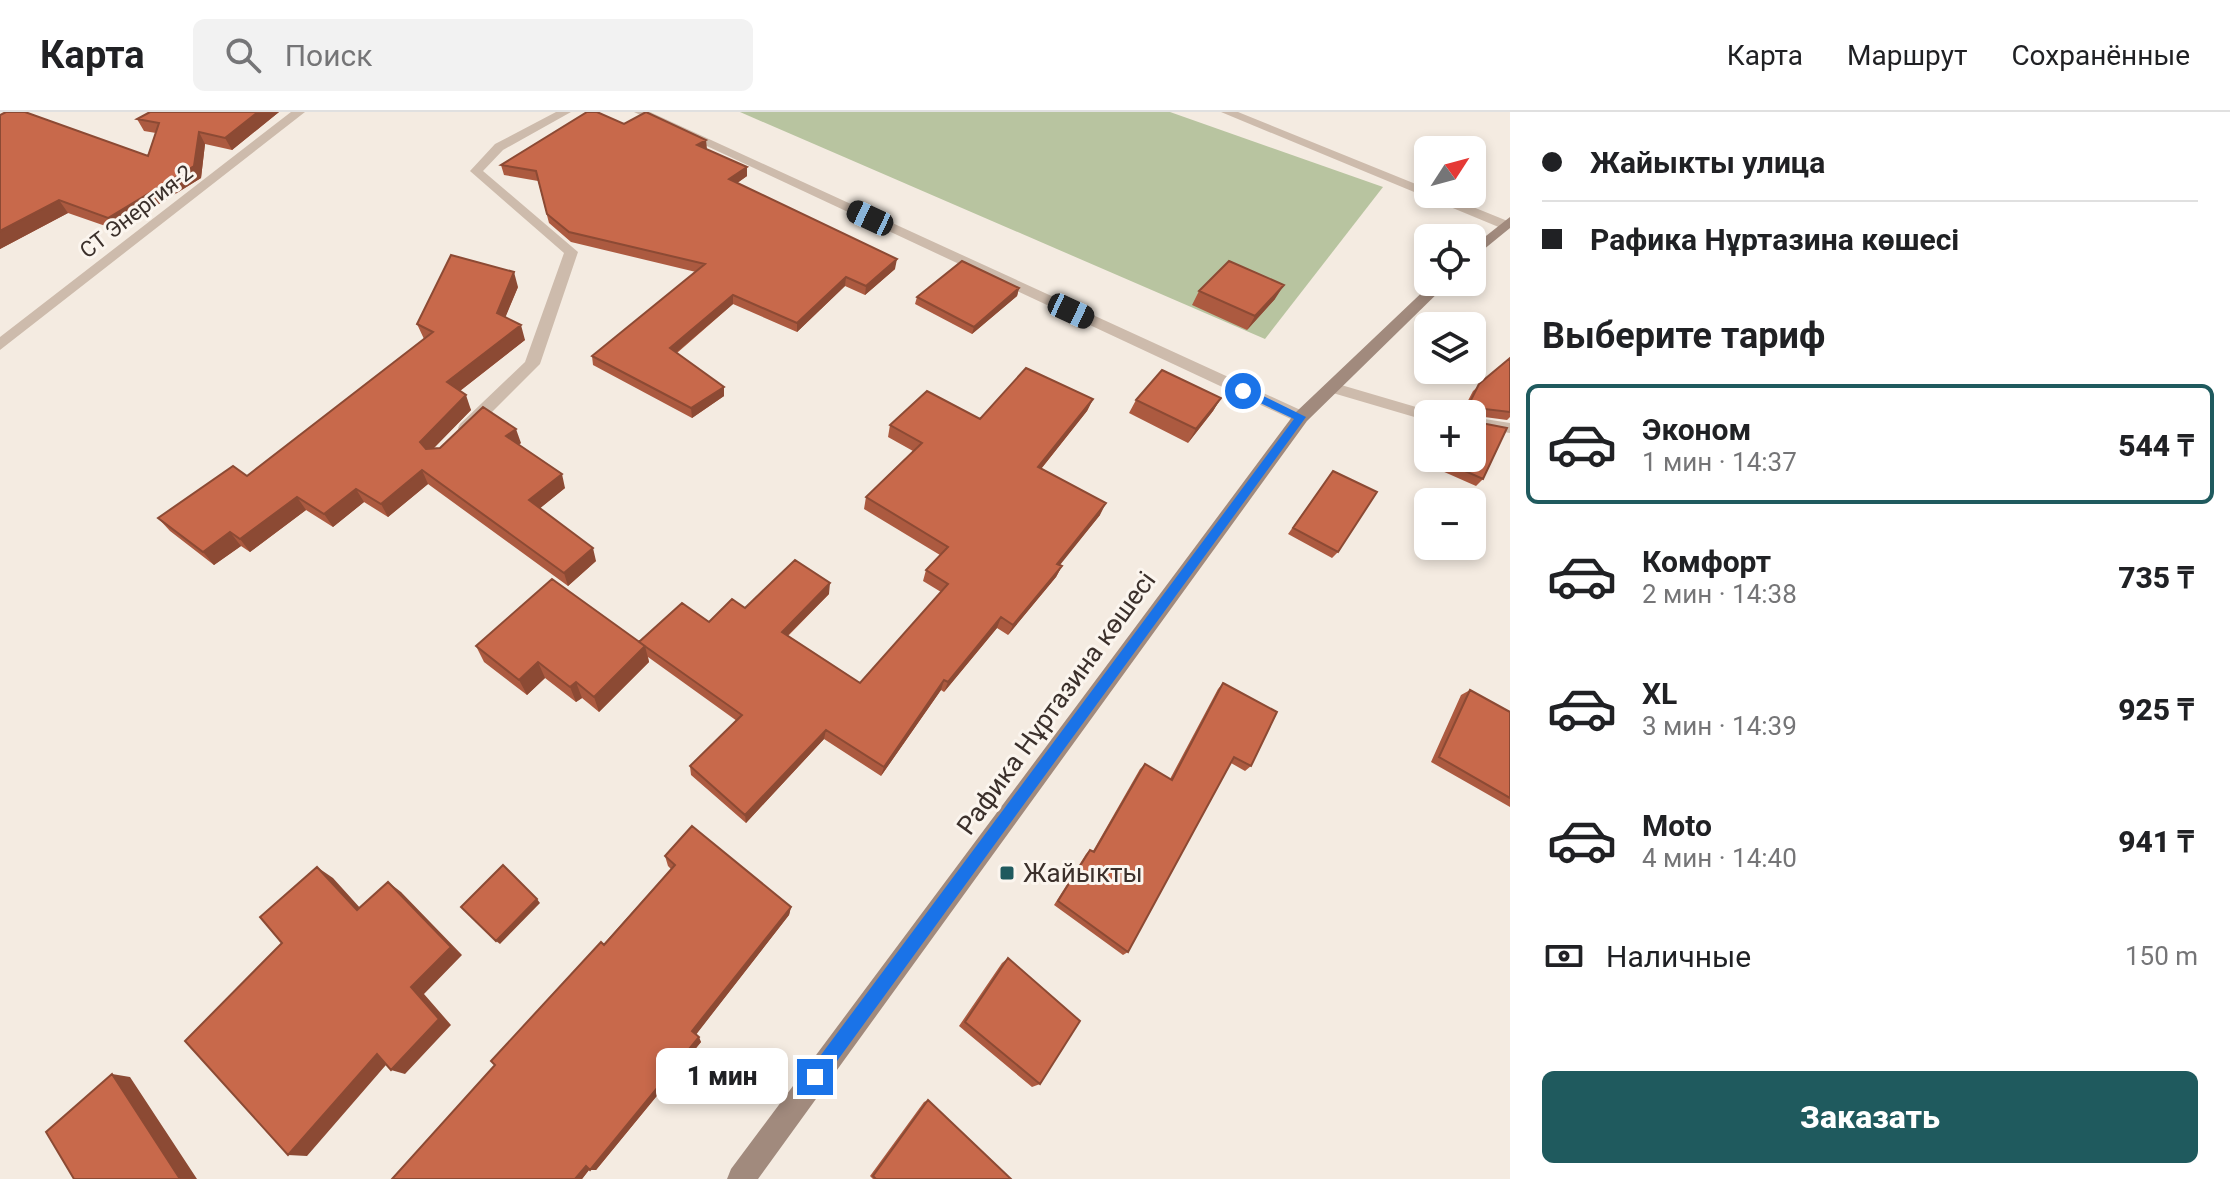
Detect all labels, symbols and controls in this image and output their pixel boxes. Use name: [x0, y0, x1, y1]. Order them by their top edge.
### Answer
search box: [193, 19, 753, 91]
text: Карта: [40, 33, 145, 77]
icon: search: [221, 33, 265, 77]
text: Поиск: [285, 38, 372, 73]
text: Карта: [1727, 39, 1803, 72]
text: Маршрут: [1847, 39, 1967, 72]
text: Сохранённые: [2011, 39, 2190, 72]
north arrow: [1414, 136, 1486, 208]
map controls: [1414, 136, 1486, 560]
text: Жайыкты улица: [1590, 145, 1825, 180]
street label: СТ Энергия-2: [75, 160, 198, 263]
car: [843, 197, 897, 239]
text: Рафика Нұртазина көшесі: [1590, 222, 1959, 257]
button: locate: [1414, 224, 1486, 296]
car: [1044, 290, 1098, 332]
button: layers: [1414, 312, 1486, 384]
text: Выберите тариф: [1542, 315, 1825, 357]
route start: [1225, 373, 1261, 409]
button: +: [1414, 400, 1486, 472]
icon: car: [1546, 408, 1618, 480]
text: Эконом: [1642, 412, 1751, 447]
text: 544 ₸: [2118, 428, 2194, 463]
text: 1 мин · 14:37: [1642, 447, 1797, 477]
button: −: [1414, 488, 1486, 560]
icon: car: [1546, 540, 1618, 612]
text: Комфорт: [1642, 544, 1771, 579]
text: 735 ₸: [2118, 560, 2194, 595]
street label: Рафика Нұртазина көшесі: [950, 566, 1162, 840]
text: 2 мин · 14:38: [1642, 579, 1797, 609]
icon: car: [1546, 672, 1618, 744]
text: XL: [1642, 676, 1677, 711]
text: 925 ₸: [2118, 692, 2194, 727]
text: 3 мин · 14:39: [1642, 711, 1797, 741]
icon: car: [1546, 804, 1618, 876]
text: Moto: [1642, 808, 1712, 843]
text: 941 ₸: [2118, 824, 2194, 859]
text: 4 мин · 14:40: [1642, 843, 1797, 873]
place label: Жайыкты: [1023, 858, 1143, 888]
marker: Жайыкты: [998, 864, 1016, 882]
icon: cash: [1542, 934, 1586, 978]
text: Наличные: [1606, 939, 1751, 974]
text: 150 m: [2125, 941, 2198, 971]
callout: 1 мин: [655, 1049, 787, 1105]
route end: [797, 1059, 833, 1095]
text: 1 мин: [687, 1061, 757, 1091]
button: Заказать: [1542, 1071, 2198, 1163]

